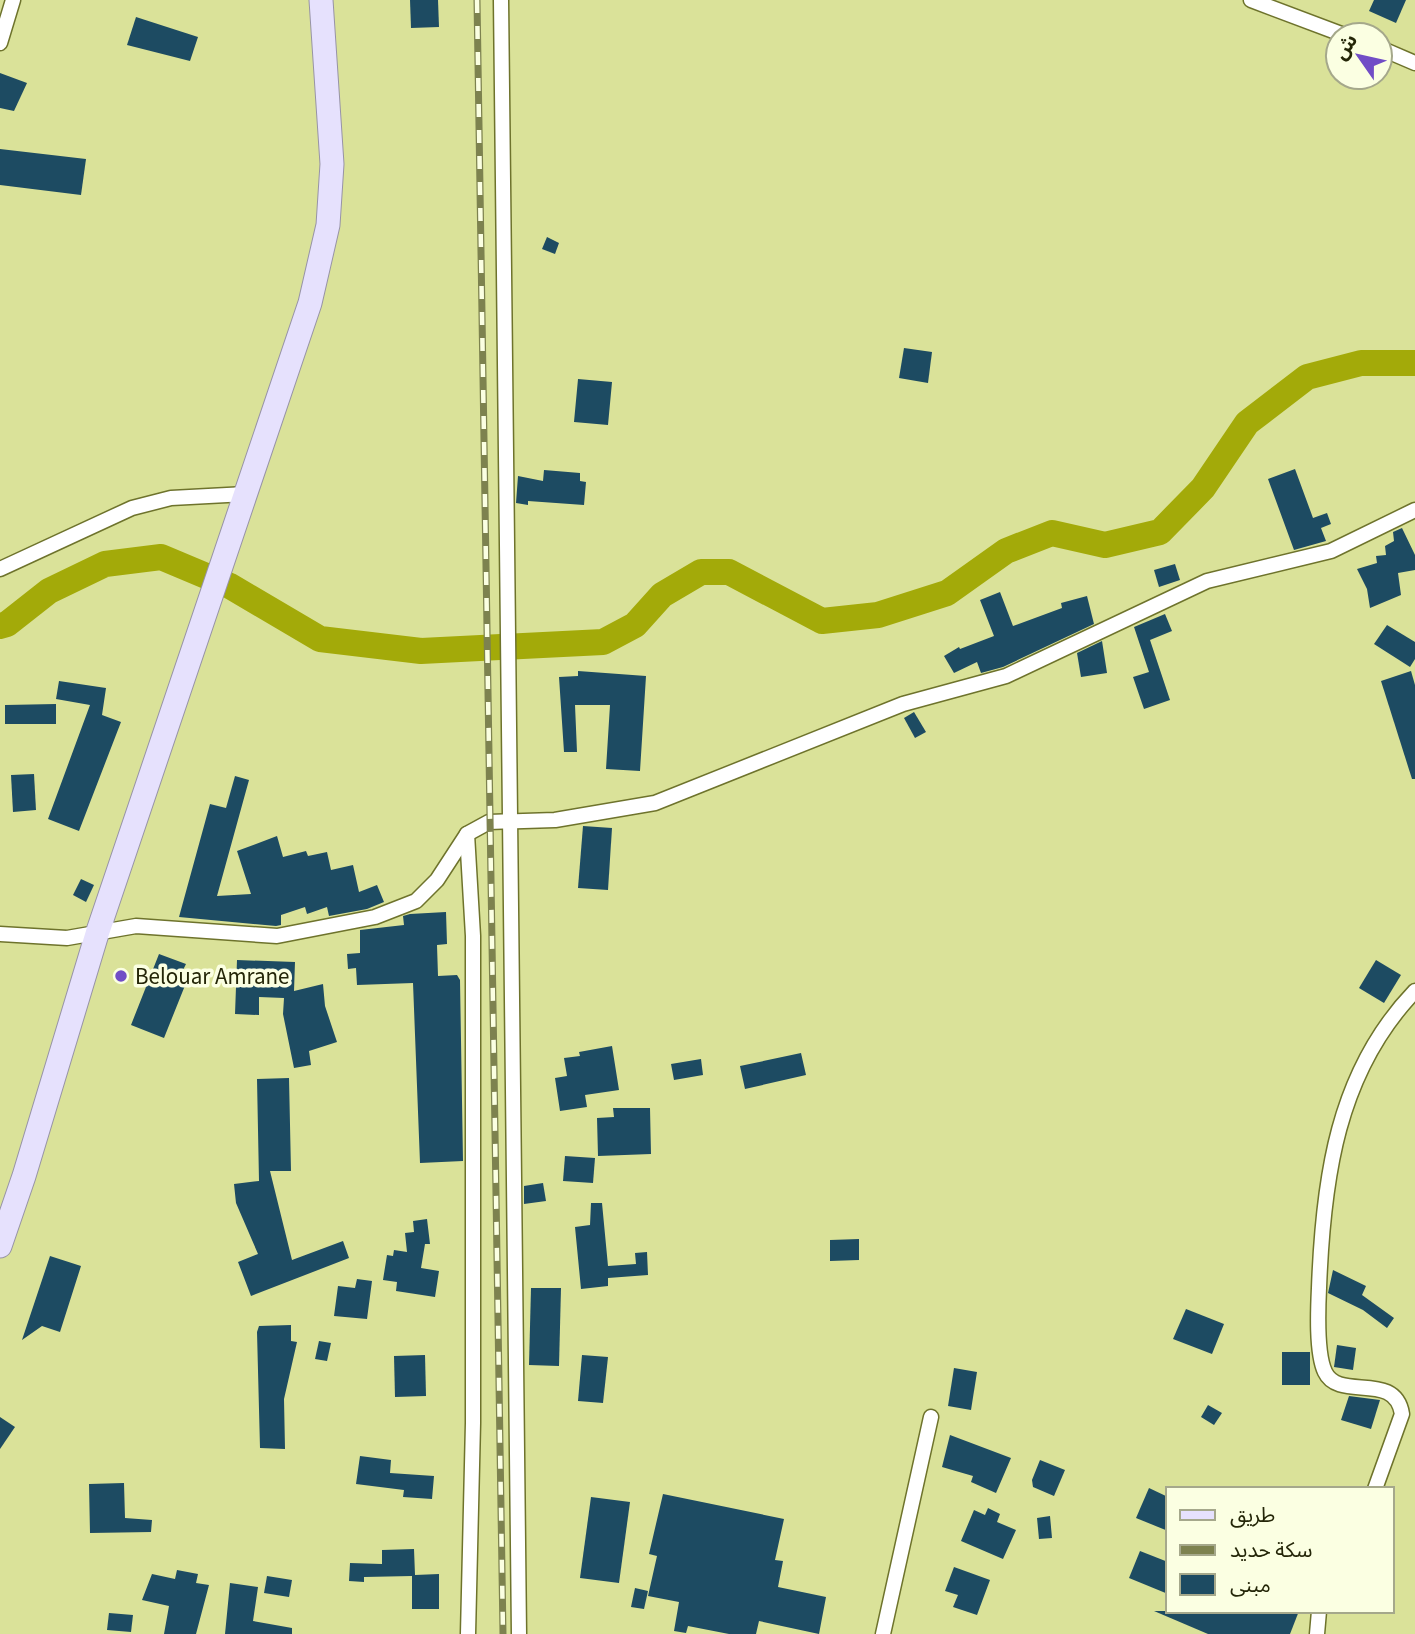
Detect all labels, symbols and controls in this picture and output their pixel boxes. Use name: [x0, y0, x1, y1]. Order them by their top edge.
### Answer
north arrow: [1324, 21, 1394, 91]
text: ش: [1328, 29, 1365, 66]
place label: Belouar Amrane: [135, 960, 290, 993]
marker: Belouar Amrane: [113, 968, 129, 984]
legend: [1166, 1487, 1394, 1613]
text: طريق: [1230, 1500, 1275, 1530]
text: سكة حديد: [1230, 1535, 1313, 1565]
text: مبنى: [1230, 1570, 1271, 1600]

